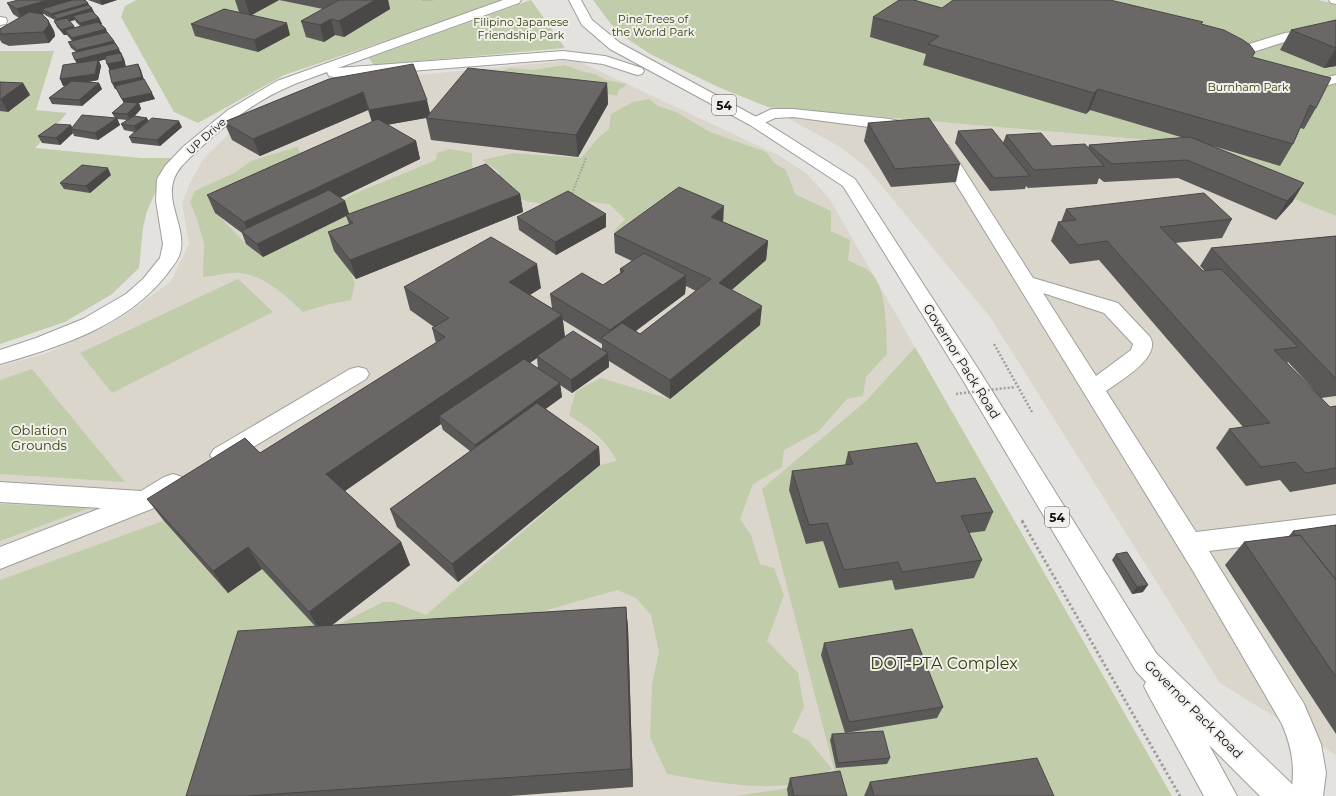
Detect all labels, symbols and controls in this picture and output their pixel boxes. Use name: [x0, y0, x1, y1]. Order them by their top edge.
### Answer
park label: Pine Trees of the World Park: [612, 12, 695, 39]
park label: Filipino Japanese Friendship Park: [473, 15, 569, 42]
park label: Burnham Park: [1207, 80, 1289, 94]
road number: 54: [712, 95, 736, 115]
street label: UP Drive: [183, 114, 229, 157]
street label: Governor Pack Road: [920, 301, 1004, 421]
park label: Oblation Grounds: [11, 422, 67, 453]
road number: 54: [1045, 507, 1069, 527]
park label: DOT-PTA Complex: [870, 654, 1018, 673]
street label: Governor Pack Road: [1141, 656, 1247, 762]

